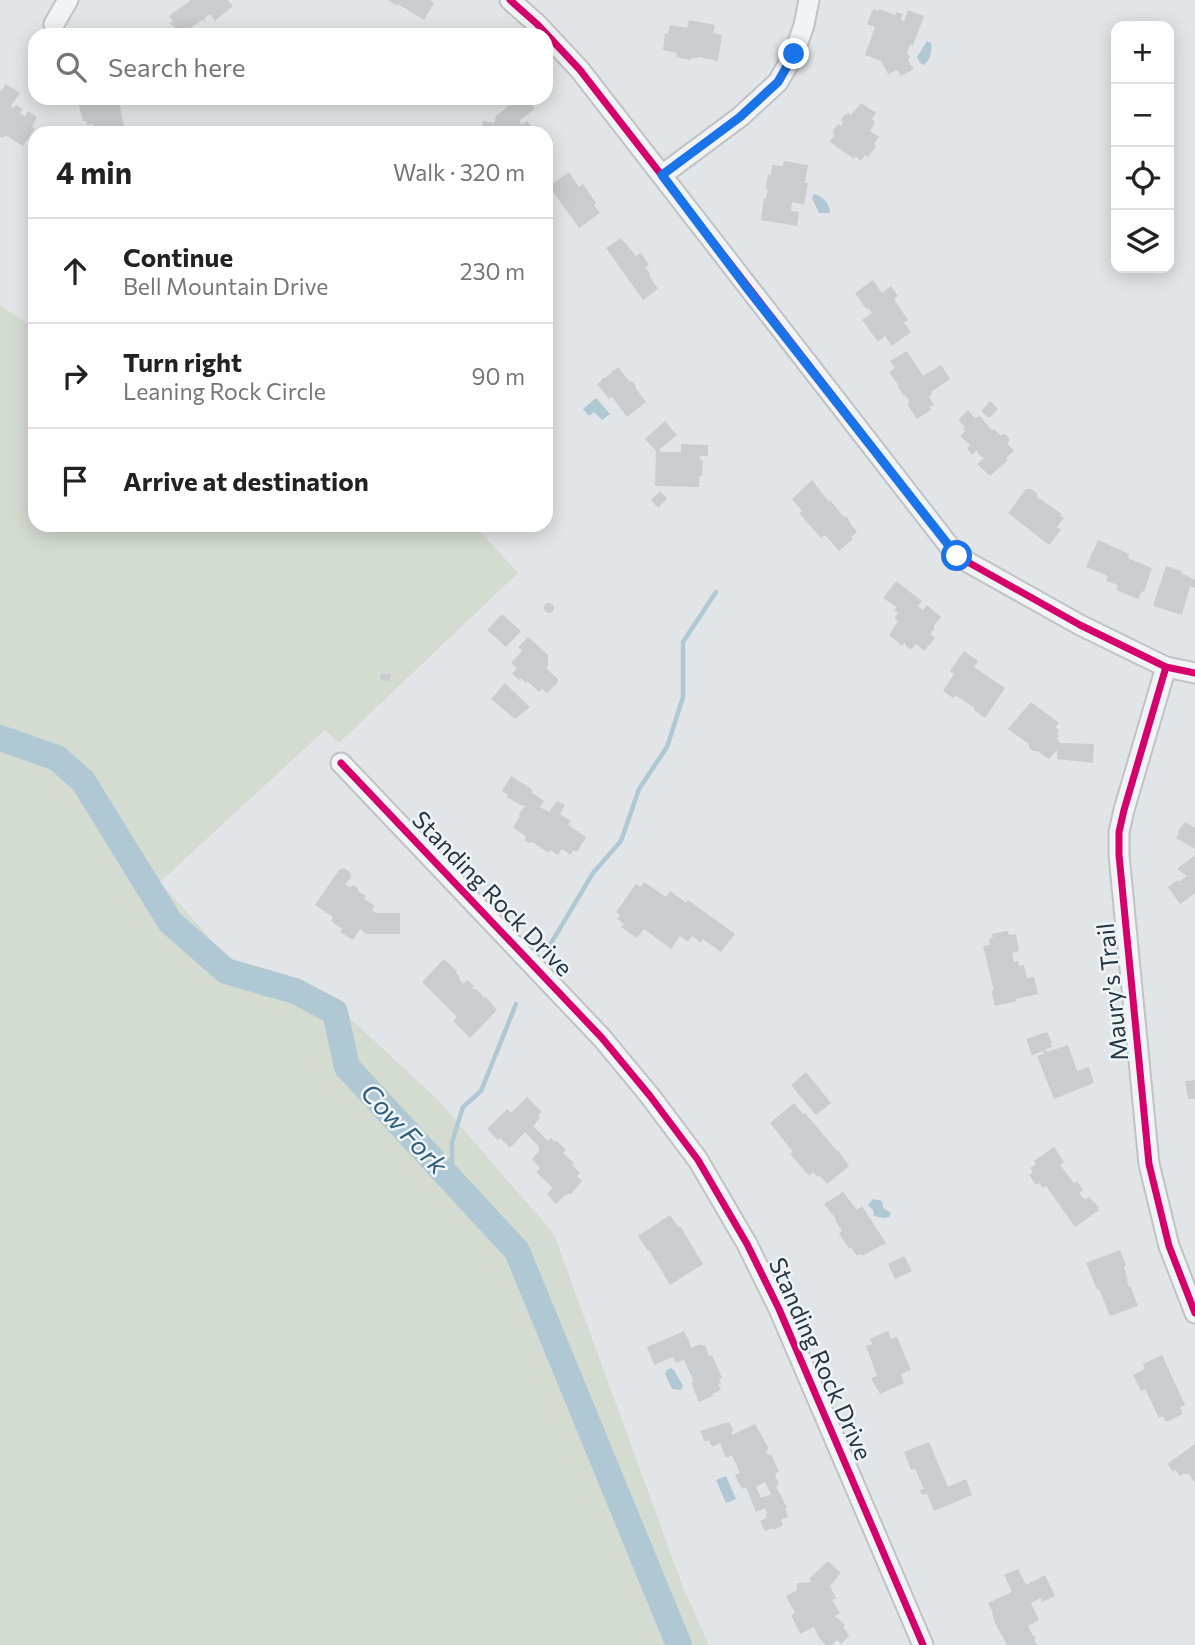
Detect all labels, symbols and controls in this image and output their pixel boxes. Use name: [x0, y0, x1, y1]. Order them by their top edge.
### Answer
map controls: [1111, 21, 1174, 273]
button: +: [1111, 21, 1174, 84]
search box: [28, 28, 553, 105]
route end: [778, 38, 809, 69]
icon: search: [52, 48, 90, 86]
text: Search here: [108, 51, 246, 82]
button: −: [1111, 84, 1174, 147]
button: locate: [1111, 147, 1174, 210]
text: 4 min: [56, 153, 132, 190]
text: Walk · 320 m: [393, 158, 525, 186]
button: layers: [1111, 210, 1174, 273]
text: Continue: [123, 241, 233, 272]
icon: ahead: [56, 252, 94, 290]
text: 230 m: [460, 257, 525, 285]
text: Bell Mountain Drive: [123, 272, 328, 300]
text: Turn right: [123, 346, 242, 377]
icon: right: [56, 357, 94, 395]
text: 90 m: [472, 362, 525, 390]
text: Leaning Rock Circle: [123, 377, 326, 405]
icon: arrive: [56, 462, 94, 500]
text: Arrive at destination: [123, 465, 369, 496]
route start: [941, 540, 972, 571]
street label: Standing Rock Drive: [407, 804, 579, 982]
street label: Maury's Trail: [1090, 922, 1133, 1063]
water label: Cow Fork: [355, 1076, 455, 1180]
street label: Standing Rock Drive: [764, 1253, 879, 1464]

